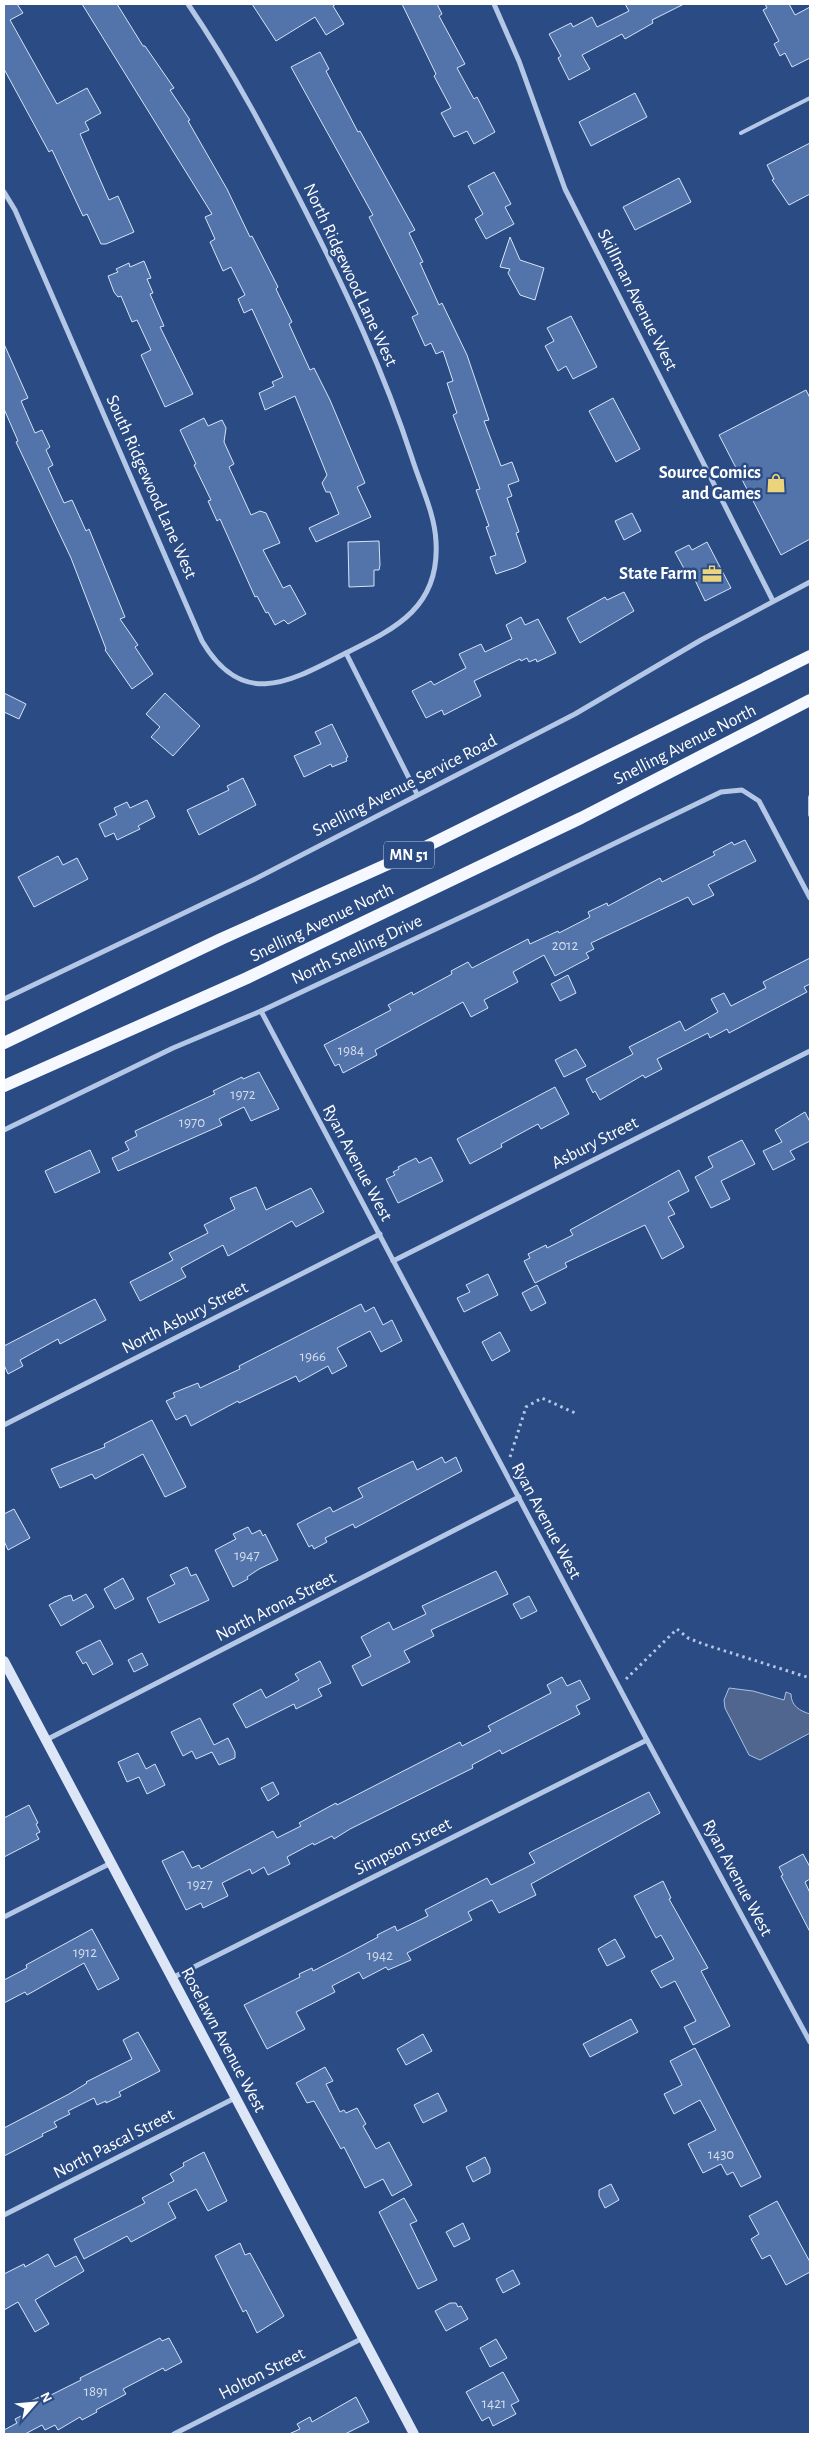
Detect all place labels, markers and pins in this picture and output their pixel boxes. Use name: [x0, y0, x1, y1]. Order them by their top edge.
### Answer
place label: Source Comics and Games: [659, 464, 761, 503]
shop icon: Source Comics and Games: [765, 472, 787, 494]
office icon: State Farm: [701, 563, 723, 585]
place label: State Farm: [619, 565, 697, 583]

